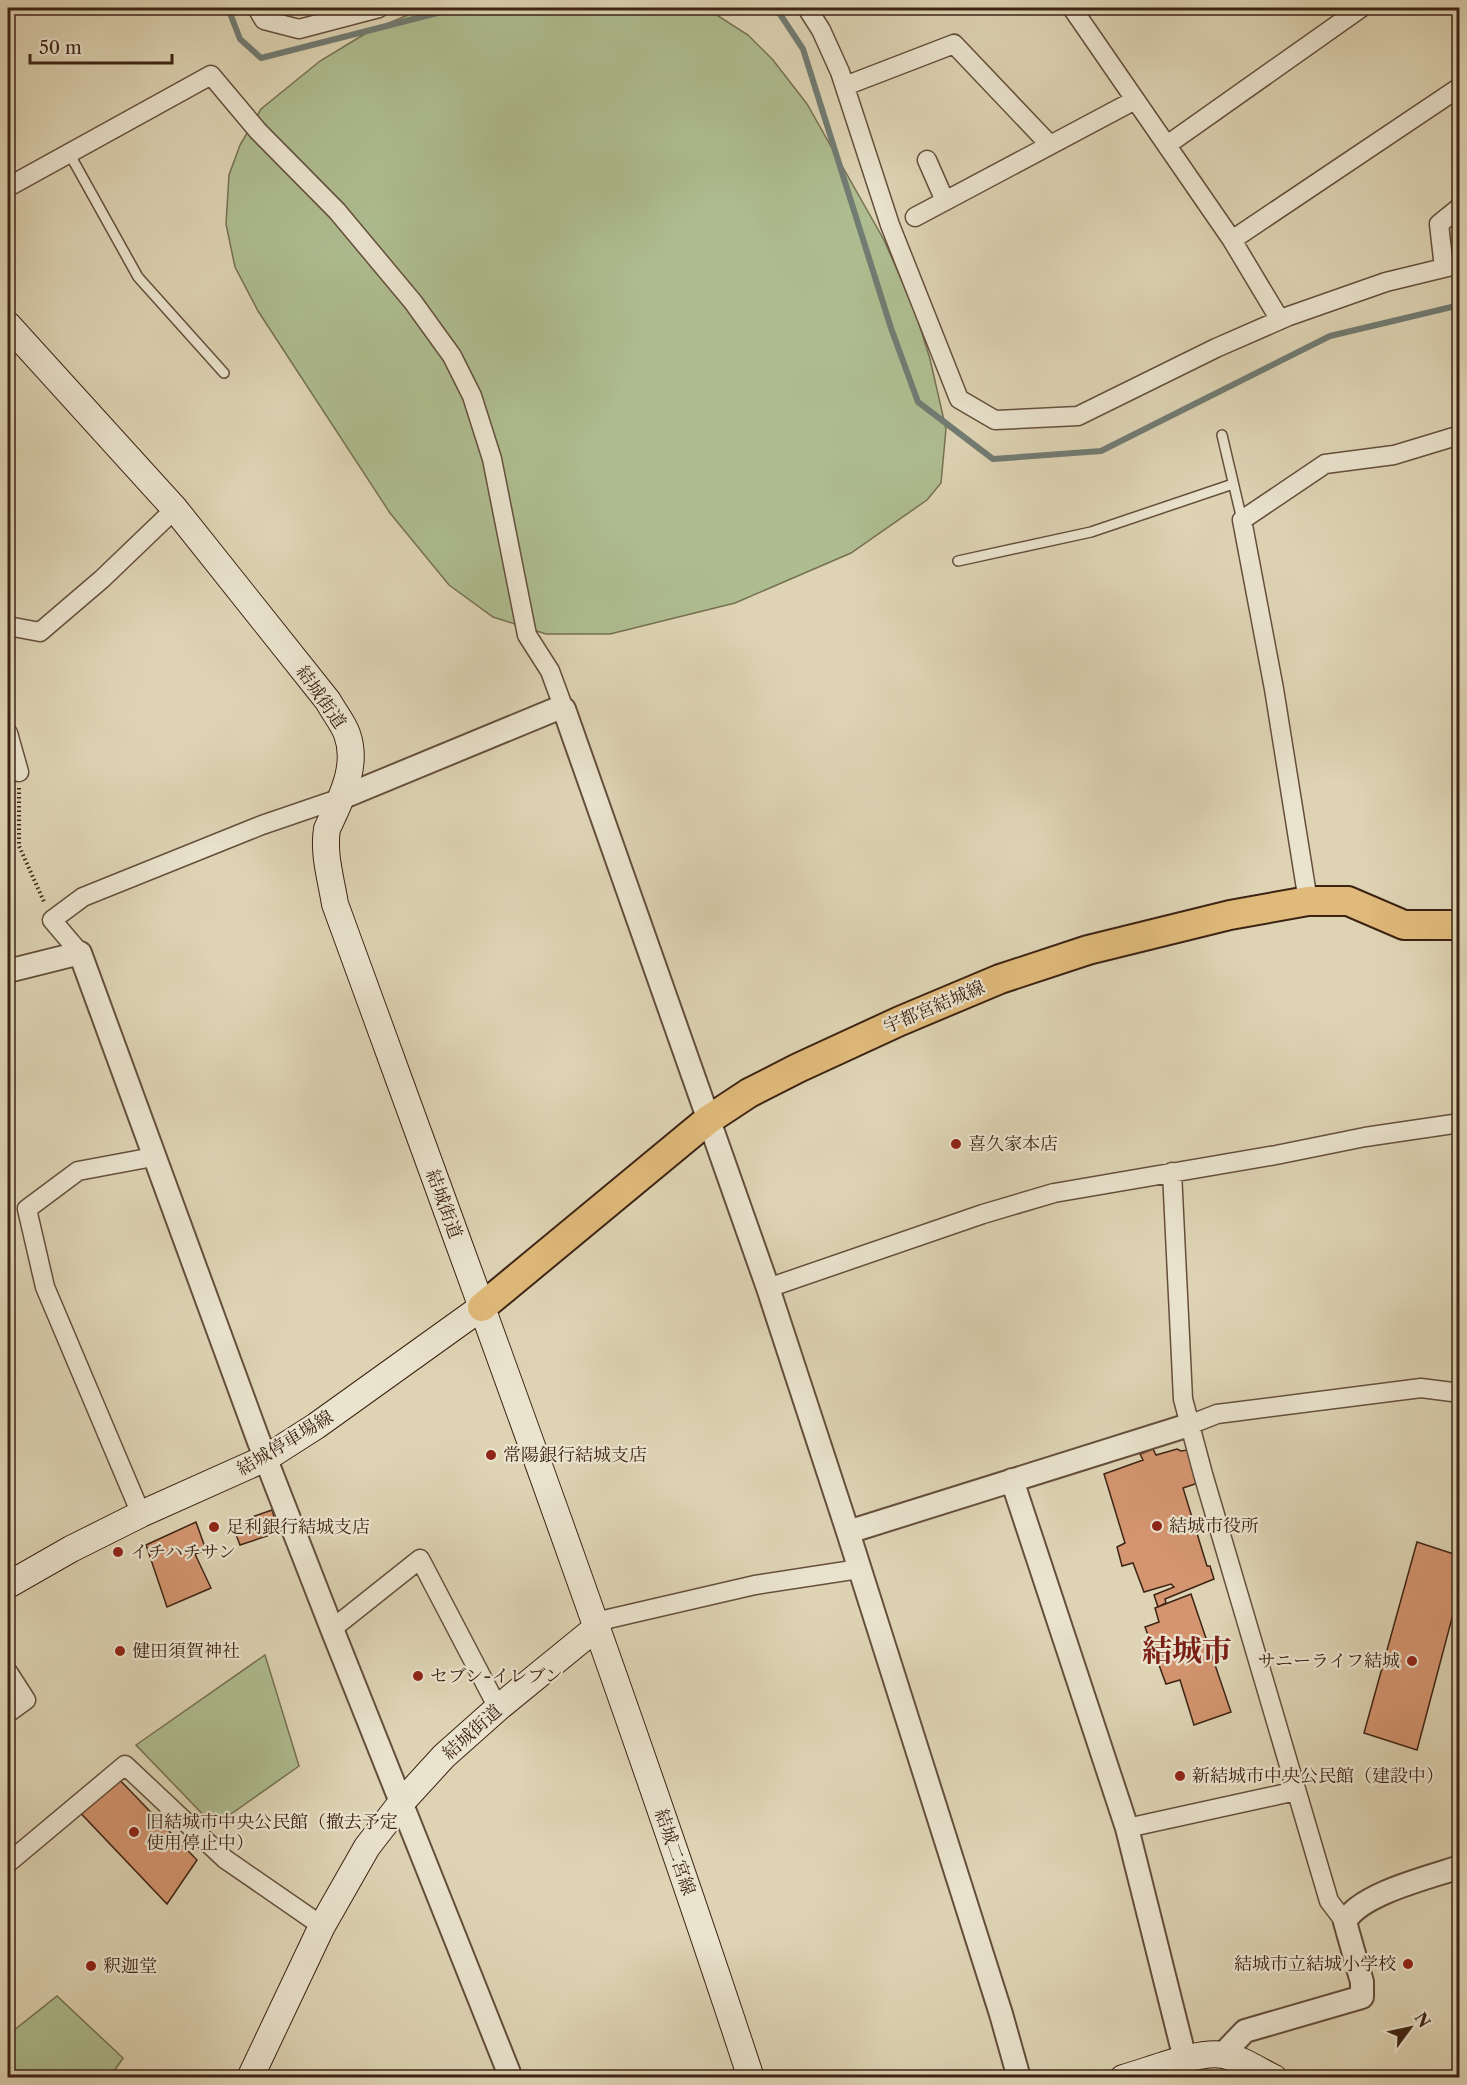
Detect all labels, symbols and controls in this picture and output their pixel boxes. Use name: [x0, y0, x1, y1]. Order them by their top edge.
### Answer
scale bar: [30, 27, 172, 65]
text: 50 m: [39, 37, 82, 59]
street label: 結城街道: [291, 661, 351, 733]
street label: 宇都宮結城線: [880, 976, 988, 1038]
place label: 喜久家本店: [968, 1133, 1058, 1155]
marker: 喜久家本店: [949, 1137, 963, 1151]
street label: 結城街道: [421, 1166, 467, 1242]
street label: 結城停車場線: [233, 1406, 337, 1480]
place label: 常陽銀行結城支店: [503, 1444, 647, 1466]
marker: 常陽銀行結城支店: [484, 1448, 498, 1462]
place label: 結城市役所: [1169, 1515, 1259, 1537]
place label: 足利銀行結城支店: [226, 1516, 370, 1538]
marker: 結城市役所: [1150, 1519, 1164, 1533]
marker: 足利銀行結城支店: [207, 1520, 221, 1534]
place label: イチハチサン: [130, 1541, 236, 1563]
marker: イチハチサン: [111, 1545, 125, 1559]
district label: 結城市: [1142, 1632, 1232, 1669]
place label: 健田須賀神社: [132, 1640, 240, 1662]
marker: 健田須賀神社: [113, 1644, 127, 1658]
place label: サニーライフ結城: [1258, 1650, 1400, 1672]
marker: サニーライフ結城: [1405, 1654, 1419, 1668]
place label: セブン-イレブン: [430, 1665, 563, 1687]
marker: セブン-イレブン: [411, 1669, 425, 1683]
street label: 結城街道: [438, 1700, 506, 1764]
place label: 新結城市中央公民館（建設中）: [1192, 1765, 1444, 1787]
marker: 新結城市中央公民館（建設中）: [1173, 1769, 1187, 1783]
street label: 結城二宮線: [650, 1806, 700, 1898]
place label: 旧結城市中央公民館（撤去予定 使用停止中）: [146, 1811, 398, 1854]
marker: 旧結城市中央公民館（撤去予定 使用停止中）: [127, 1825, 141, 1839]
place label: 結城市立結城小学校: [1234, 1953, 1396, 1975]
place label: 釈迦堂: [103, 1955, 157, 1977]
marker: 結城市立結城小学校: [1401, 1957, 1415, 1971]
marker: 釈迦堂: [84, 1959, 98, 1973]
north arrow: [1380, 1998, 1440, 2058]
text: N: [1410, 2009, 1435, 2031]

